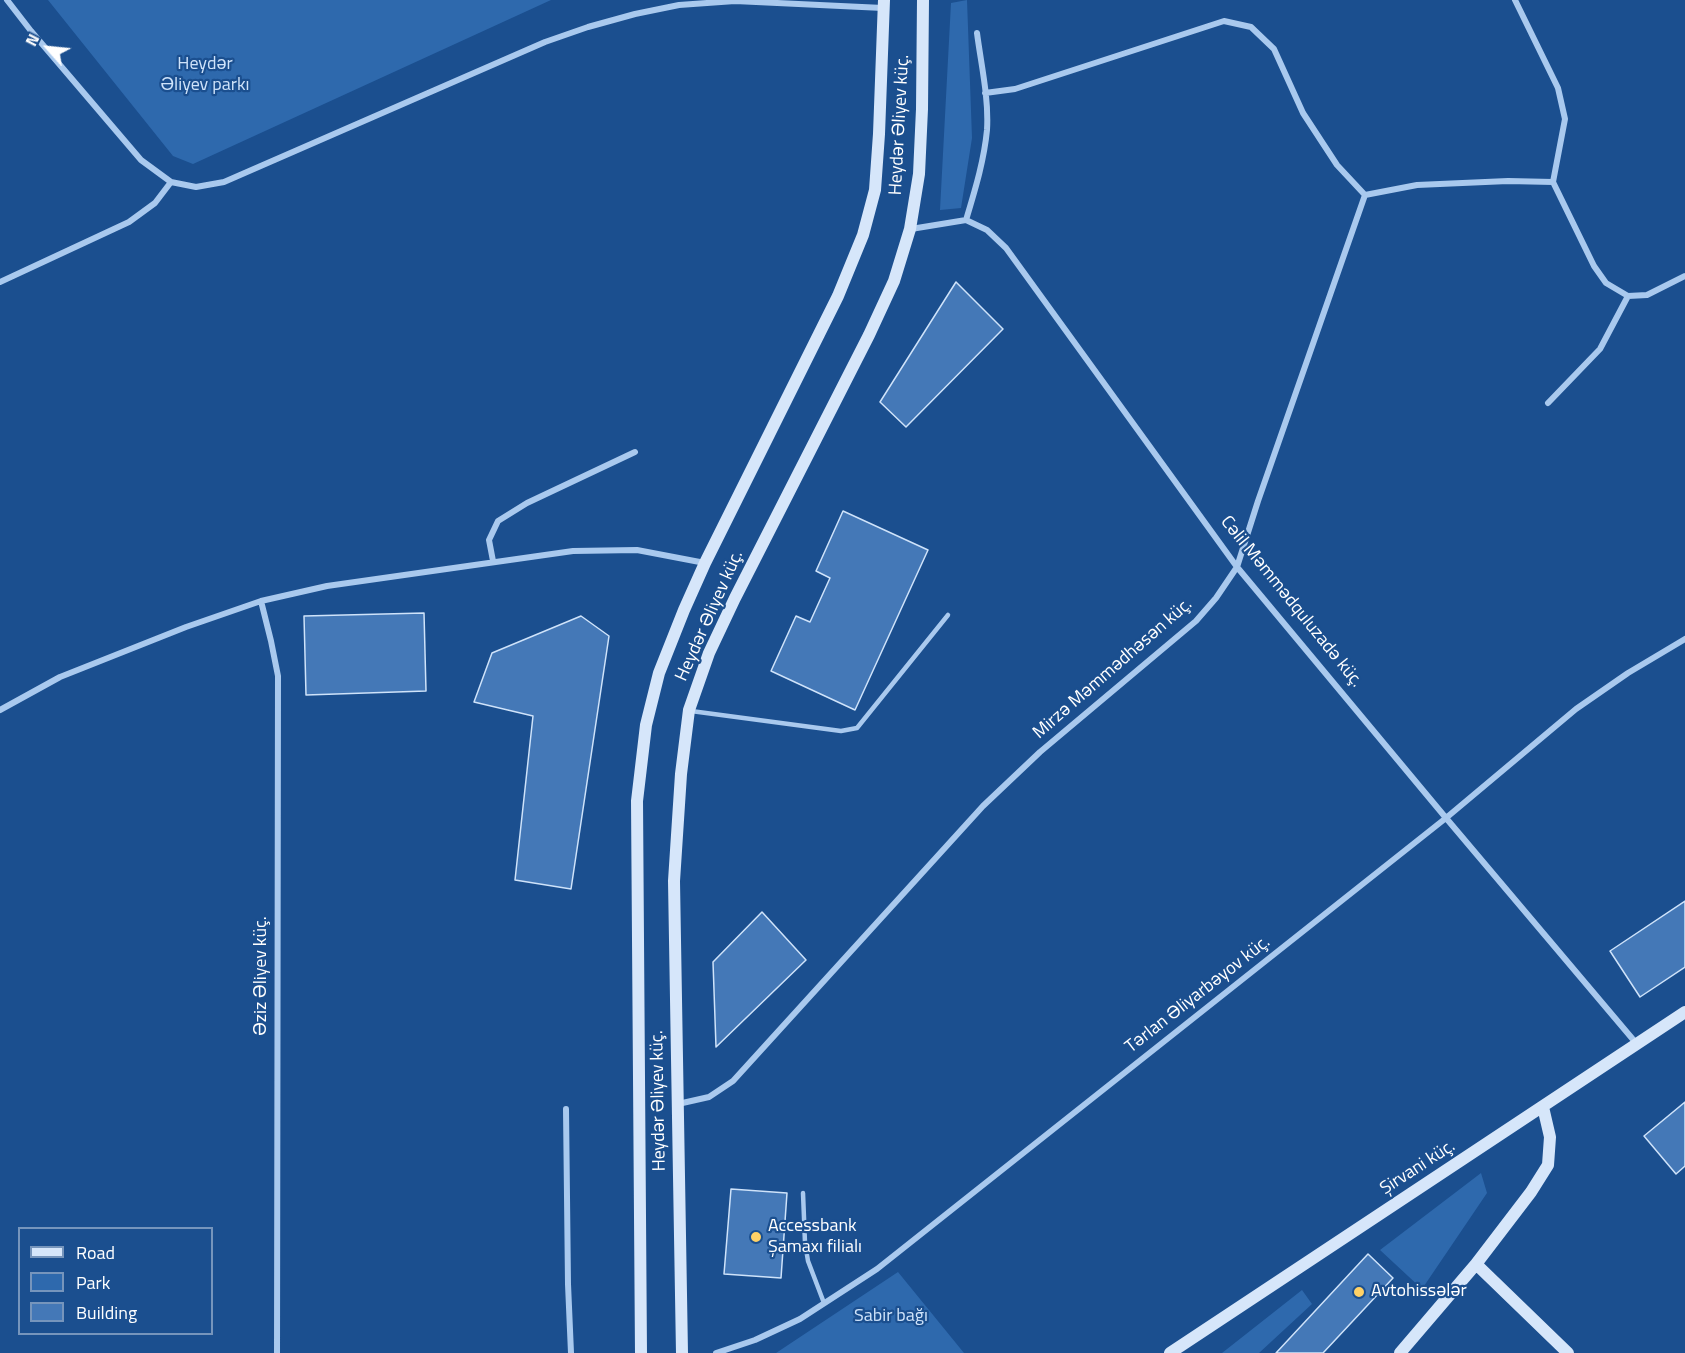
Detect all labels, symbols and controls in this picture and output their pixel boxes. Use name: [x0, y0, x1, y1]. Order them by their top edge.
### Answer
north arrow: [18, 18, 78, 78]
text: N: [19, 29, 45, 50]
park label: Heydər Əliyev parkı: [160, 54, 250, 97]
street label: Heydər Əliyev küç.: [886, 54, 914, 196]
street label: Cəlil Məmmədquluzadə küç.: [1215, 512, 1367, 692]
street label: Heydər Əliyev küç.: [671, 547, 749, 685]
street label: Mirzə Məmmədhəsən küç.: [1029, 594, 1197, 744]
street label: Əziz Əliyev küç.: [251, 916, 273, 1036]
street label: Tərlan Əliyarbəyov küç.: [1121, 932, 1275, 1058]
street label: Heydər Əliyev küç.: [647, 1030, 671, 1172]
street label: Şirvani küç.: [1376, 1136, 1460, 1200]
place label: Accessbank Şamaxı filialı: [768, 1216, 862, 1258]
legend: [18, 1227, 213, 1335]
marker: Accessbank Şamaxı filialı: [749, 1230, 763, 1244]
text: Road: [76, 1239, 115, 1266]
text: Park: [76, 1269, 110, 1296]
place label: Avtohissələr: [1371, 1281, 1467, 1303]
marker: Avtohissələr: [1352, 1285, 1366, 1299]
text: Building: [76, 1299, 137, 1326]
park label: Sabir bağı: [854, 1306, 928, 1328]

